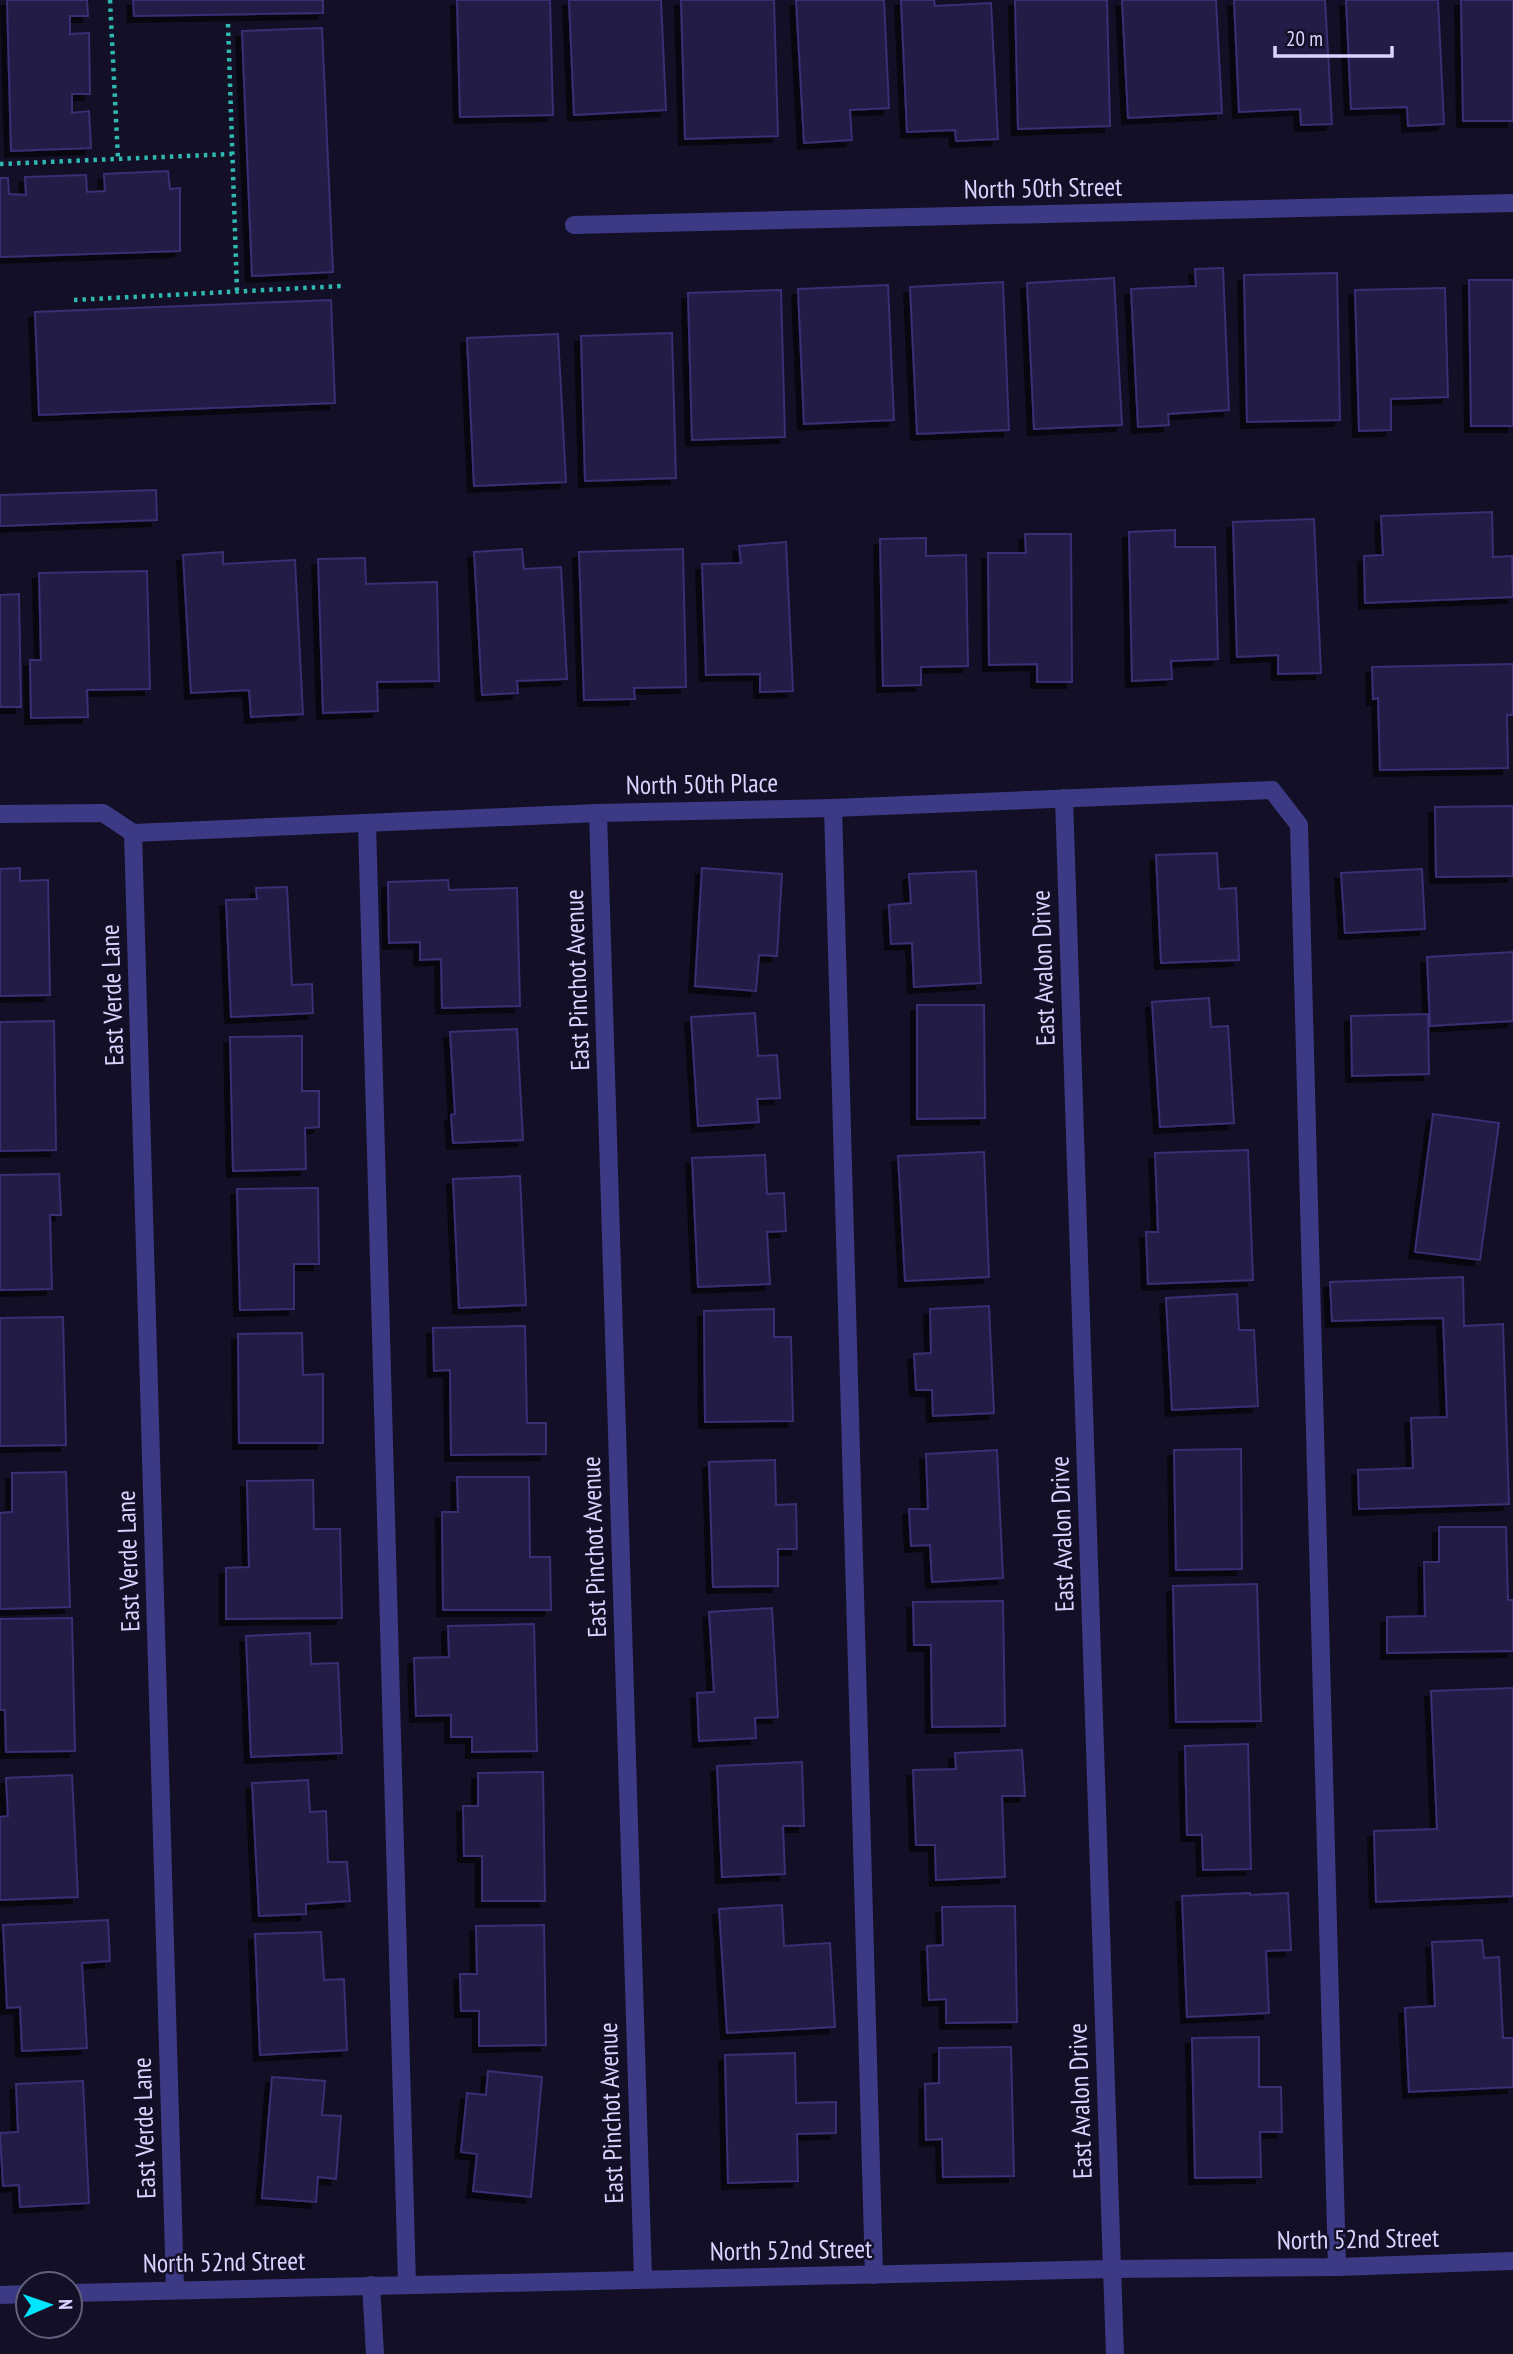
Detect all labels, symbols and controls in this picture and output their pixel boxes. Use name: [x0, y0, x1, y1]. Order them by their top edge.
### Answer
scale bar: [1275, 14, 1392, 58]
text: 20 m: [1286, 25, 1323, 52]
street label: North 50th Street: [964, 170, 1122, 205]
street label: North 50th Place: [626, 766, 778, 801]
street label: East Pinchot Avenue: [557, 889, 596, 1071]
street label: East Avalon Drive: [1023, 890, 1062, 1046]
street label: East Verde Lane: [93, 924, 130, 1066]
street label: East Pinchot Avenue: [574, 1456, 613, 1638]
street label: East Avalon Drive: [1042, 1456, 1081, 1612]
street label: East Verde Lane: [109, 1490, 146, 1632]
street label: East Pinchot Avenue: [591, 2022, 630, 2204]
street label: East Avalon Drive: [1060, 2023, 1099, 2179]
street label: East Verde Lane: [125, 2057, 162, 2199]
street label: North 52nd Street: [1276, 2221, 1440, 2256]
street label: North 52nd Street: [709, 2232, 873, 2267]
street label: North 52nd Street: [142, 2244, 306, 2279]
north arrow: [14, 2270, 84, 2340]
text: N: [54, 2299, 78, 2310]

